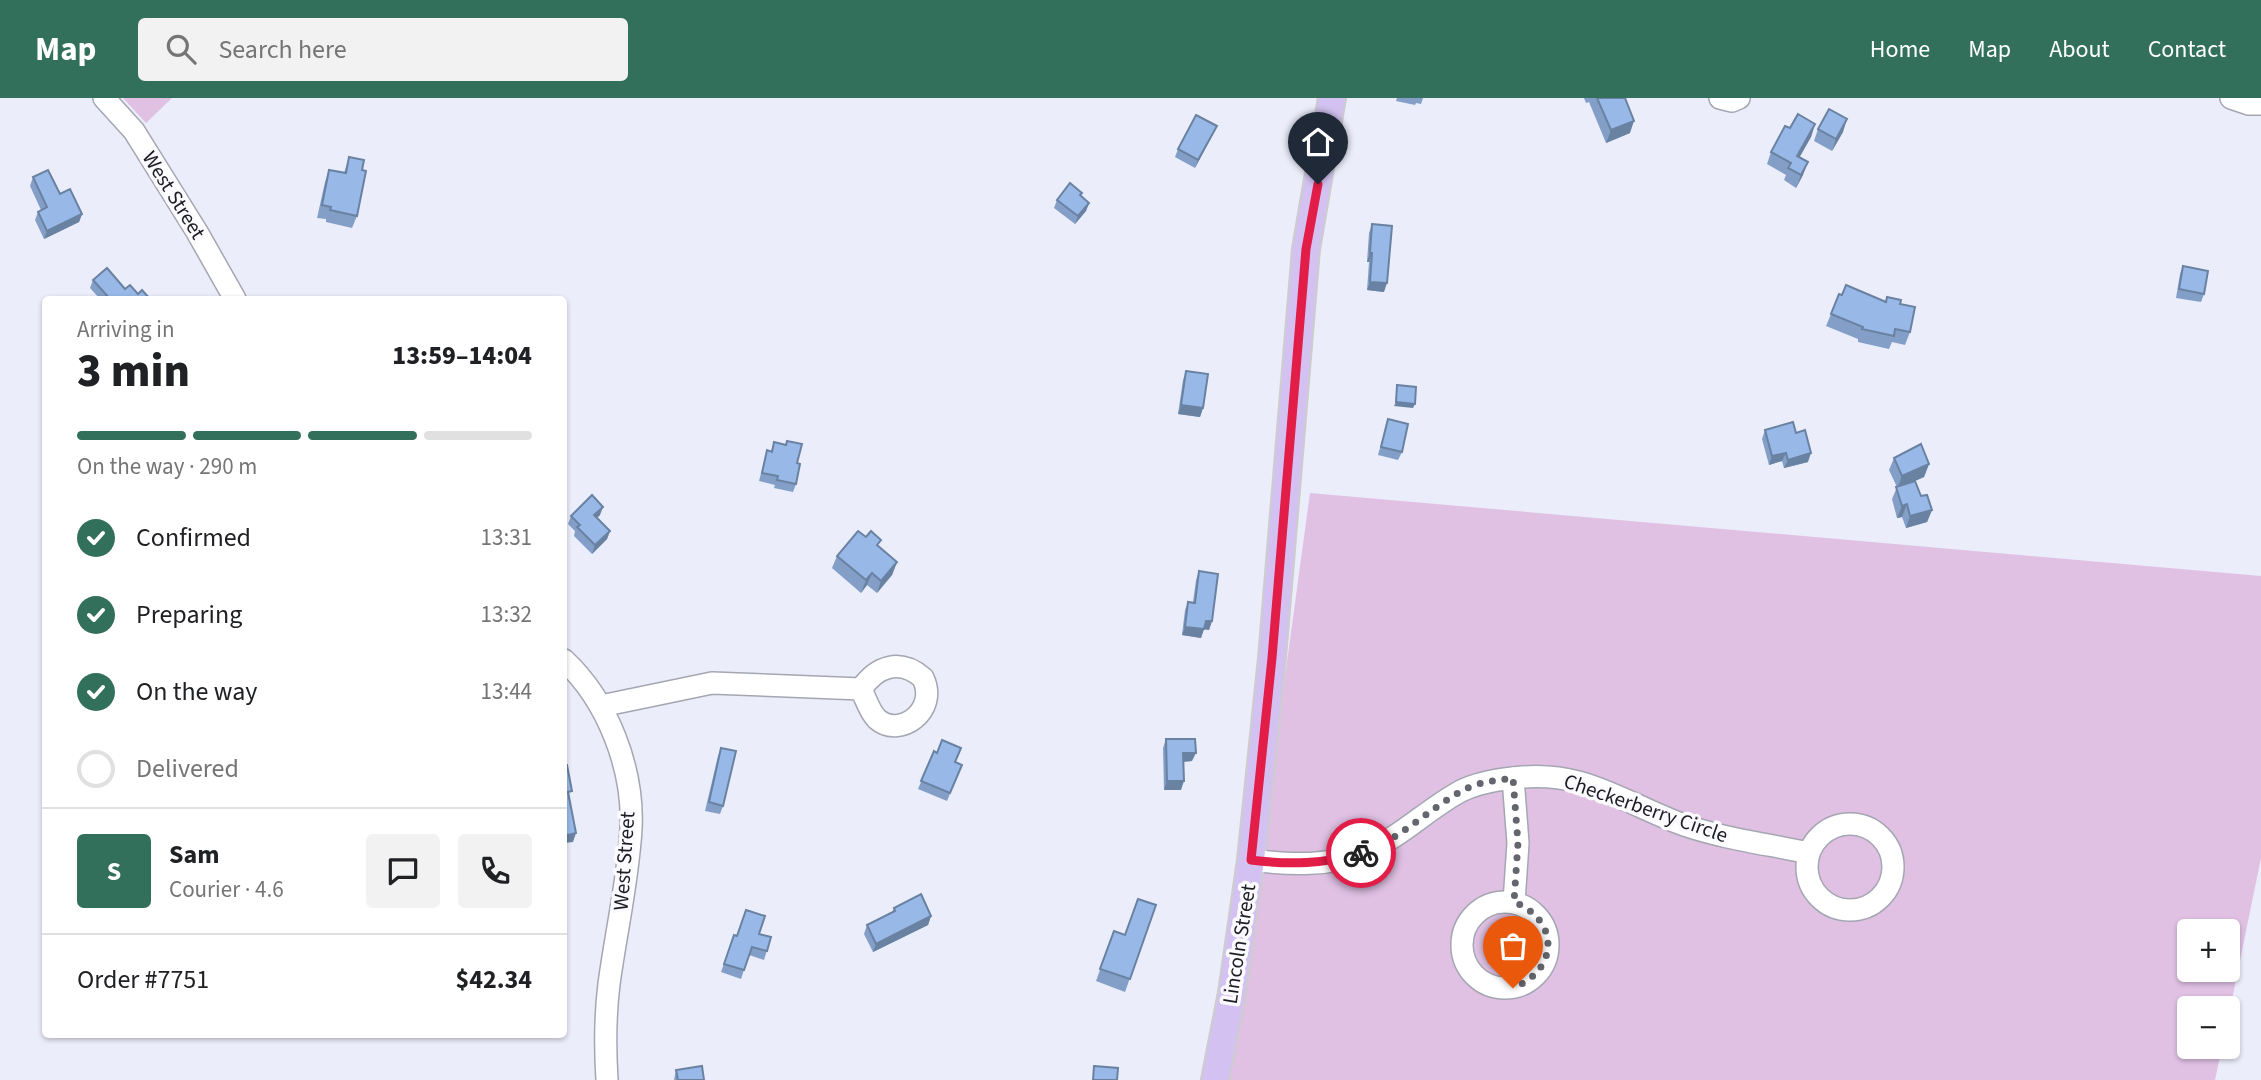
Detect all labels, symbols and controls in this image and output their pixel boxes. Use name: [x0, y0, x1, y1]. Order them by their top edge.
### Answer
search box: [138, 18, 628, 81]
text: Map: [35, 26, 96, 73]
icon: search: [162, 30, 200, 68]
text: Search here: [218, 31, 347, 68]
text: Home: [1870, 32, 1930, 67]
text: Map: [1968, 32, 2011, 67]
text: About: [2049, 32, 2110, 67]
text: Contact: [2148, 32, 2226, 67]
pin: [1288, 112, 1348, 184]
icon: home: [1299, 123, 1337, 161]
street label: West Street: [135, 145, 213, 245]
text: Arriving in: [77, 313, 175, 346]
text: 13:59–14:04: [392, 337, 532, 374]
text: 3 min: [77, 339, 190, 404]
text: On the way · 290 m: [77, 450, 257, 483]
icon: check: [77, 519, 115, 557]
text: Confirmed: [136, 519, 251, 556]
text: 13:31: [481, 521, 532, 554]
icon: check: [77, 596, 115, 634]
text: Preparing: [136, 596, 242, 633]
text: 13:32: [481, 598, 532, 631]
icon: check: [77, 673, 115, 711]
text: On the way: [136, 673, 257, 710]
text: 13:44: [481, 675, 532, 708]
text: Delivered: [136, 750, 239, 787]
street label: Checkerberry Circle: [1560, 766, 1732, 850]
street label: West Street: [606, 810, 642, 912]
courier: [1326, 818, 1396, 888]
button: chat: [366, 834, 440, 908]
button: phone: [458, 834, 532, 908]
icon: bike: [1342, 834, 1380, 872]
text: Sam: [169, 836, 219, 873]
text: S: [107, 853, 121, 890]
text: Courier · 4.6: [169, 873, 284, 906]
street label: Lincoln Street: [1215, 882, 1263, 1006]
pin: [1483, 916, 1543, 988]
map controls: [2177, 919, 2240, 1059]
button: +: [2177, 919, 2240, 982]
icon: bag: [1494, 927, 1532, 965]
text: Order #7751: [77, 961, 209, 998]
text: $42.34: [456, 961, 532, 998]
button: −: [2177, 996, 2240, 1059]

